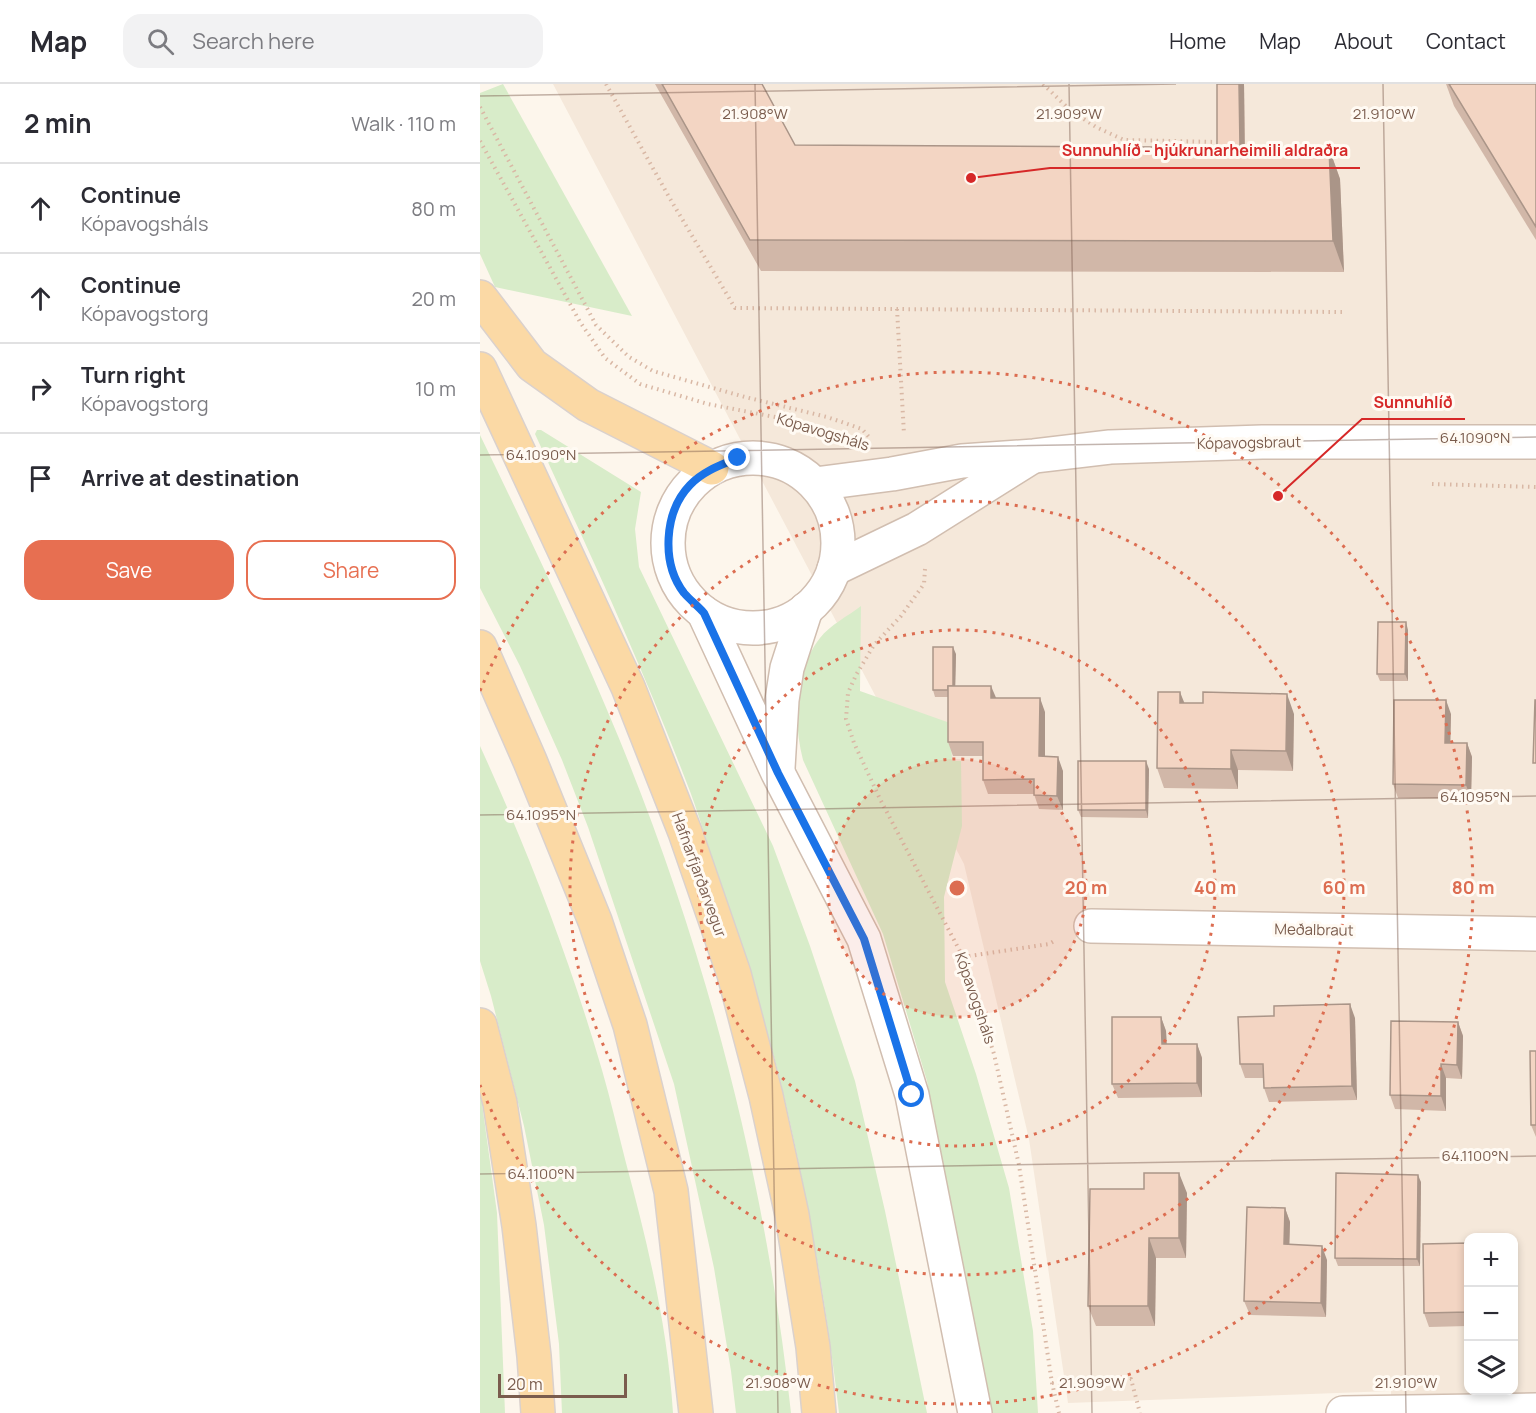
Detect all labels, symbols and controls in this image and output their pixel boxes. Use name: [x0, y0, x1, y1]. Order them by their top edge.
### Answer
search box: [123, 14, 543, 68]
text: Map: [30, 22, 87, 60]
icon: search: [144, 25, 177, 58]
text: Search here: [192, 26, 315, 56]
text: Home: [1169, 27, 1226, 55]
text: Map: [1259, 27, 1301, 55]
text: About: [1334, 27, 1393, 55]
text: Contact: [1426, 27, 1506, 55]
text: 21.908°W: [722, 103, 788, 124]
text: 21.909°W: [1036, 103, 1102, 124]
text: 21.910°W: [1353, 103, 1415, 124]
text: 2 min: [24, 105, 92, 141]
text: Walk · 110 m: [351, 110, 456, 137]
callout: Sunnuhlíð - hjúkrunarheimili aldraðra: [1050, 134, 1360, 168]
text: Sunnuhlíð - hjúkrunarheimili aldraðra: [1062, 139, 1348, 161]
text: Continue: [81, 180, 181, 210]
icon: ahead: [24, 192, 57, 225]
text: 80 m: [411, 195, 456, 222]
text: Kópavogsháls: [81, 210, 209, 237]
text: Continue: [81, 270, 181, 300]
icon: ahead: [24, 282, 57, 315]
text: 20 m: [411, 285, 456, 312]
text: Kópavogstorg: [81, 300, 208, 327]
text: Turn right: [81, 360, 186, 390]
icon: right: [24, 372, 57, 405]
text: 10 m: [415, 375, 456, 402]
callout: Sunnuhlíð: [1362, 385, 1465, 419]
text: Kópavogstorg: [81, 390, 208, 417]
text: Sunnuhlíð: [1373, 391, 1453, 413]
street label: Kópavogsháls: [774, 407, 872, 456]
text: 64.1090°N: [1440, 427, 1510, 448]
street label: Kópavogsbraut: [1197, 431, 1301, 454]
text: 64.1090°N: [506, 444, 576, 465]
route end: [724, 444, 750, 470]
icon: arrive: [24, 462, 57, 495]
text: Arrive at destination: [81, 463, 299, 493]
button: Save: [24, 540, 234, 600]
button: Share: [246, 540, 456, 600]
text: 64.1095°N: [1440, 786, 1510, 807]
text: 64.1095°N: [506, 804, 576, 825]
street label: Hafnarfjarðarvegur: [667, 810, 732, 941]
text: 20 m: [1065, 875, 1107, 899]
text: 40 m: [1194, 875, 1236, 899]
text: 60 m: [1323, 875, 1365, 899]
text: 80 m: [1452, 875, 1494, 899]
centre of rings: [947, 878, 967, 898]
street label: Meðalbraut: [1274, 918, 1354, 941]
street label: Kópavogsháls: [950, 949, 1001, 1047]
route start: [898, 1081, 924, 1107]
text: 64.1100°N: [1442, 1145, 1508, 1166]
text: 64.1100°N: [508, 1163, 574, 1184]
map controls: [1464, 1233, 1518, 1395]
button: +: [1464, 1233, 1518, 1287]
button: −: [1464, 1287, 1518, 1341]
button: layers: [1464, 1341, 1518, 1395]
scale bar: [498, 1371, 627, 1398]
text: 21.908°W: [745, 1372, 811, 1393]
text: 21.909°W: [1059, 1372, 1125, 1393]
text: 21.910°W: [1375, 1372, 1437, 1393]
text: 20 m: [507, 1373, 543, 1395]

